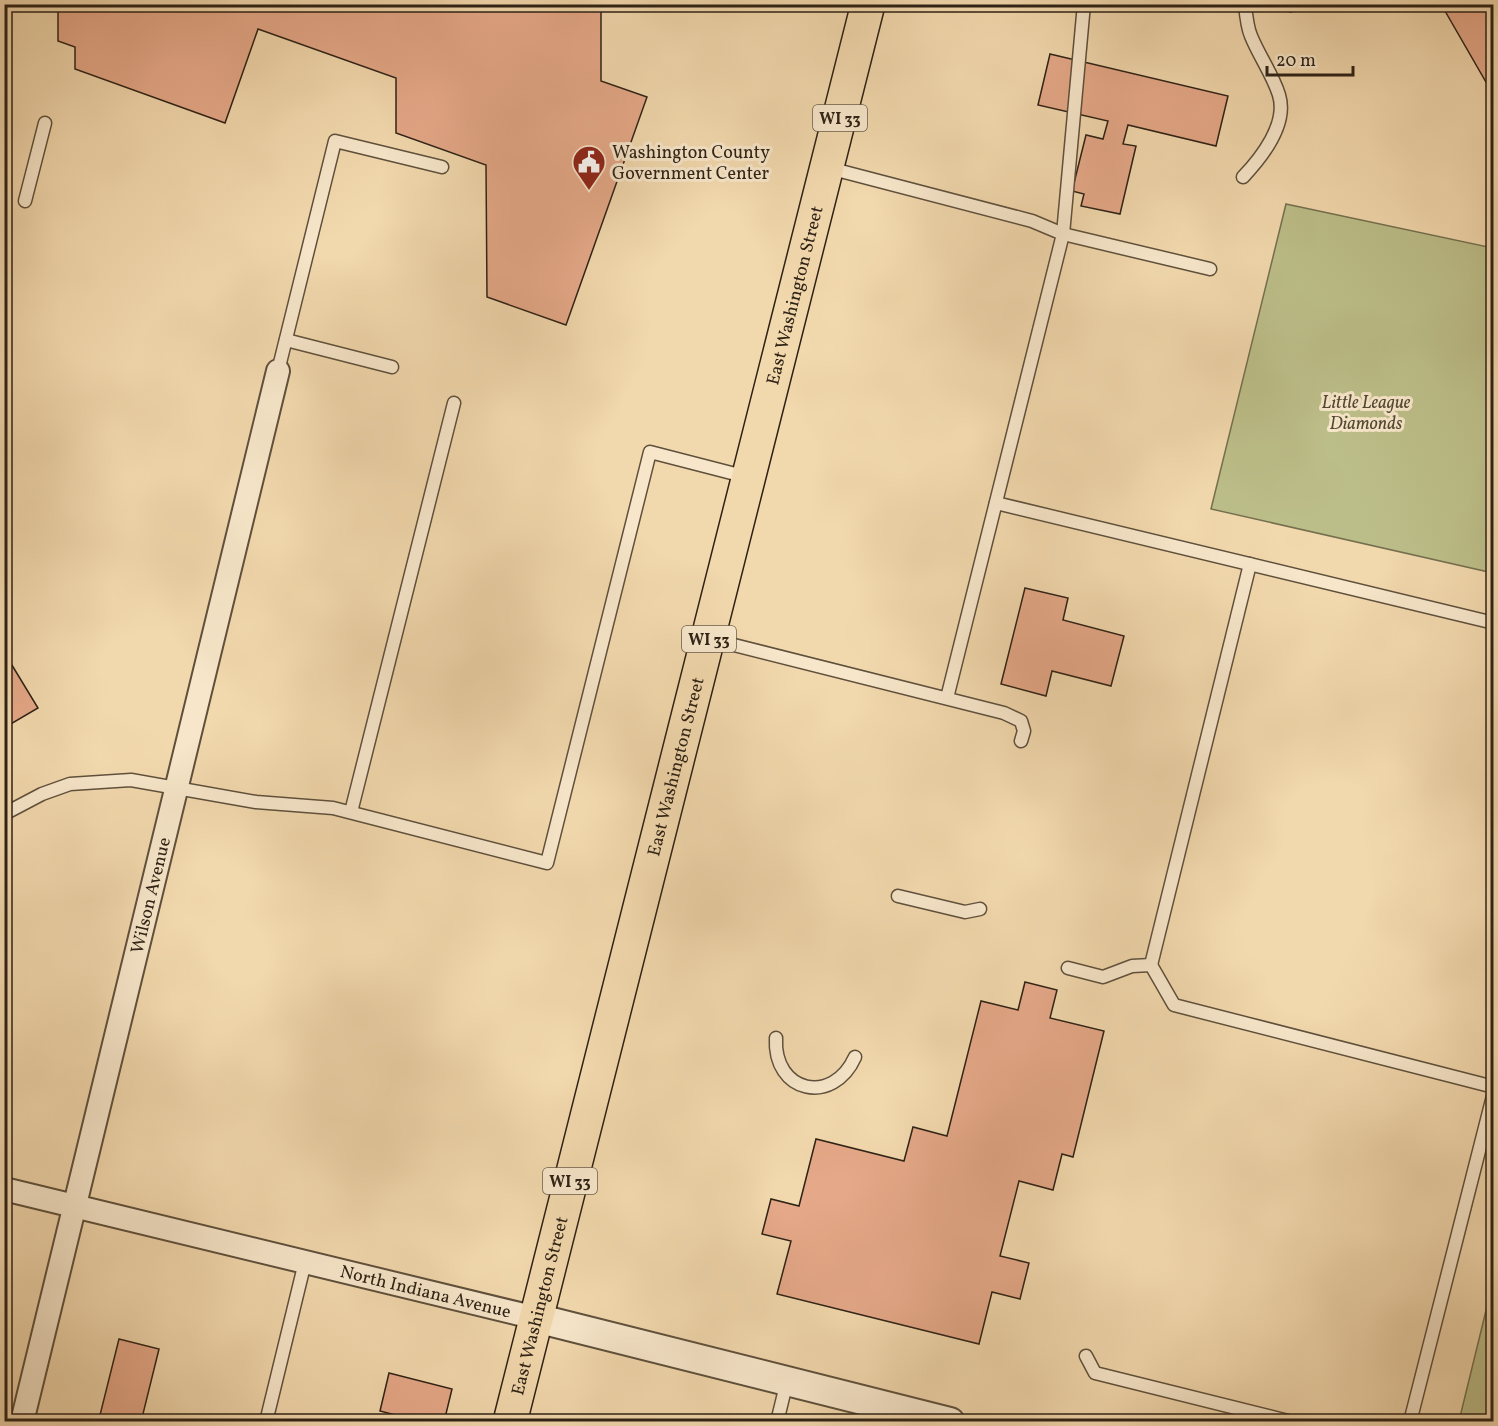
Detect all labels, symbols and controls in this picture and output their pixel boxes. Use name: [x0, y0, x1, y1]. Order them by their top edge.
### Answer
scale bar: [1267, 39, 1352, 77]
text: 20 m: [1276, 49, 1316, 74]
road number: WI 33: [813, 105, 867, 131]
place label: Washington County Government Center: [612, 141, 770, 187]
public building icon: Washington County Government Center: [571, 144, 607, 191]
street label: East Washington Street: [761, 204, 831, 388]
park label: Little League Diamonds: [1322, 391, 1411, 437]
road number: WI 33: [682, 626, 736, 652]
street label: East Washington Street: [642, 675, 712, 859]
street label: Wilson Avenue: [126, 835, 178, 956]
road number: WI 33: [543, 1168, 597, 1194]
street label: East Washington Street: [506, 1214, 575, 1398]
street label: North Indiana Avenue: [337, 1260, 513, 1326]

